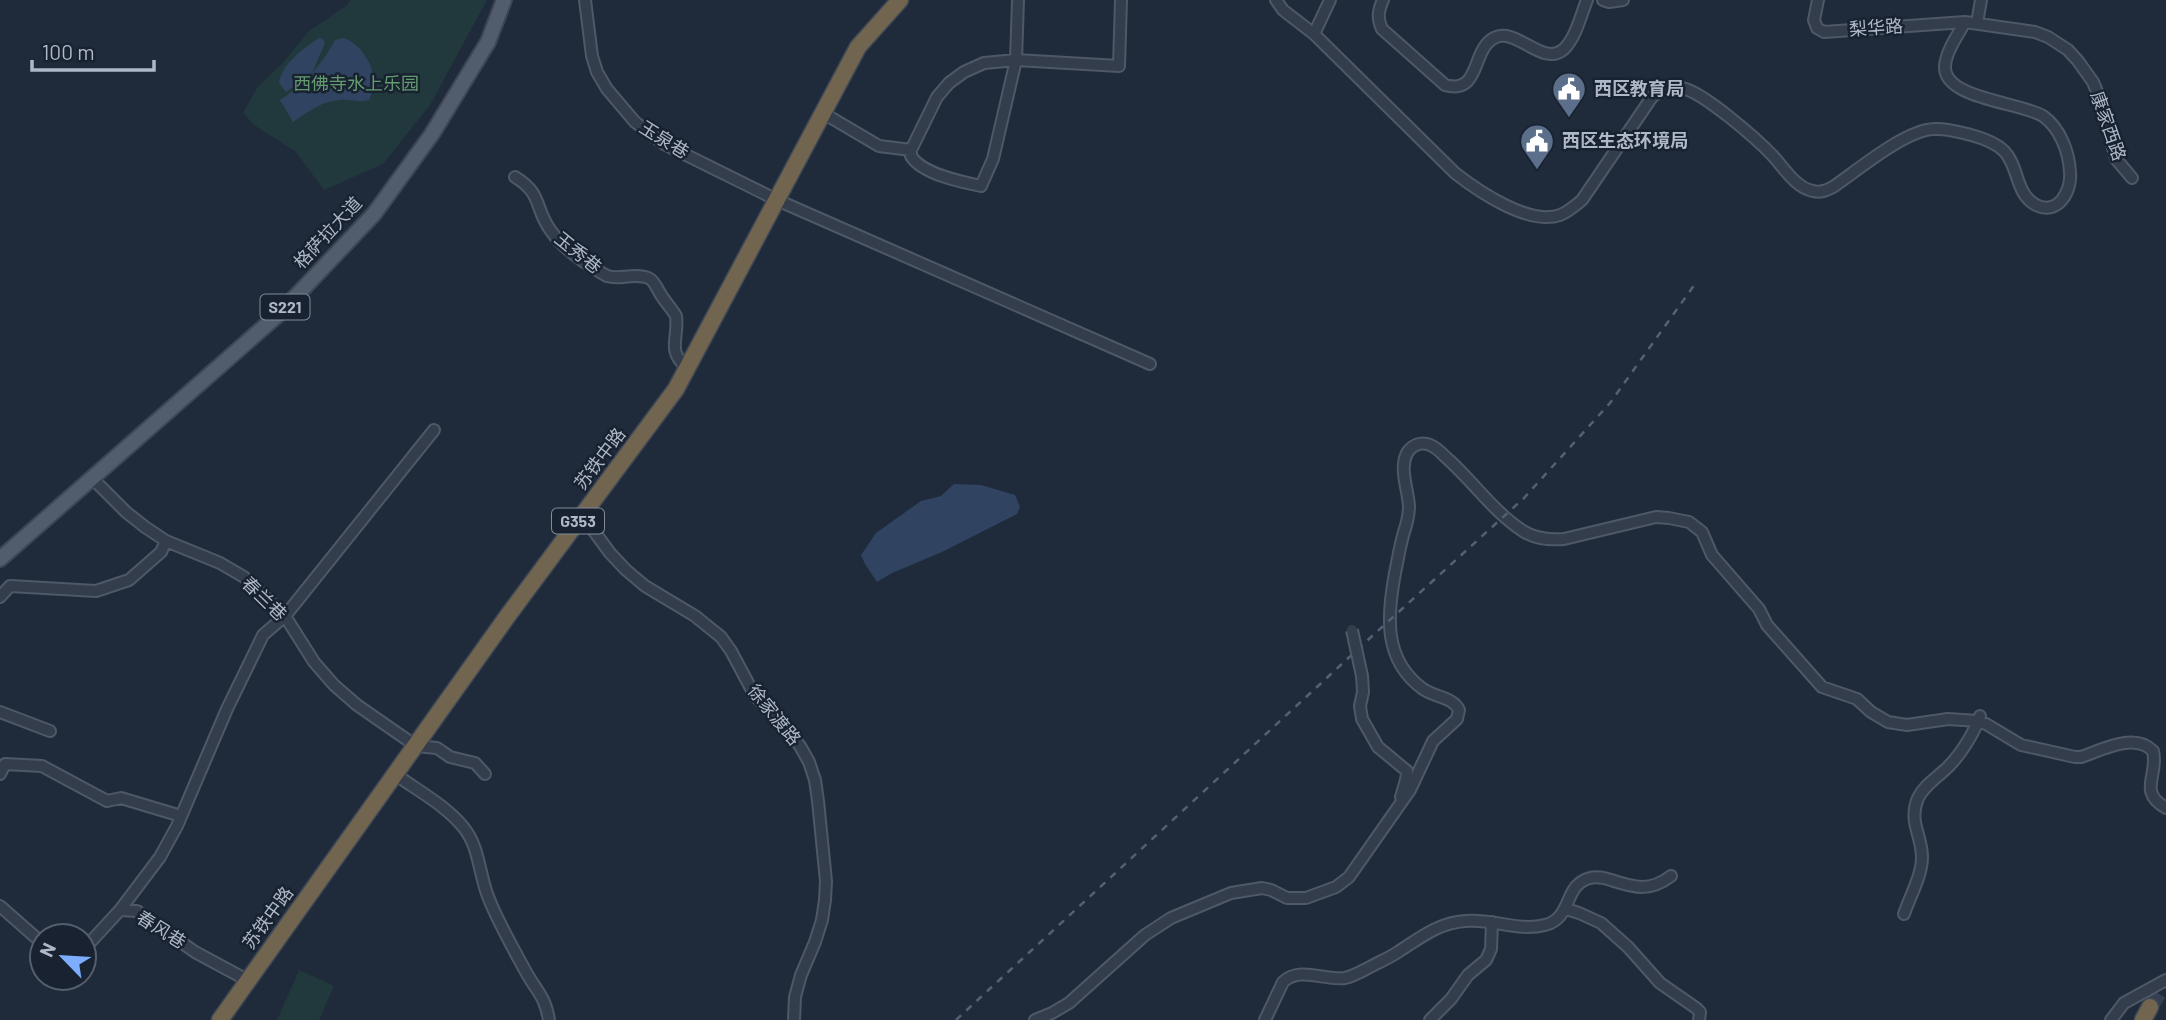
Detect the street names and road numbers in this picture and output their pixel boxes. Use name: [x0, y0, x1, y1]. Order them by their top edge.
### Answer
street label: 梨华路: [1848, 14, 1904, 40]
street label: 康家西路: [2087, 88, 2131, 163]
street label: 玉泉巷: [636, 116, 693, 163]
street label: 格萨拉大道: [289, 192, 366, 273]
street label: 玉秀巷: [551, 227, 607, 278]
road number: S221: [260, 294, 310, 320]
street label: 苏铁中路: [569, 423, 630, 494]
road number: G353: [552, 508, 604, 534]
street label: 春兰巷: [238, 572, 292, 625]
street label: 徐家渡路: [744, 679, 806, 749]
street label: 苏铁中路: [237, 882, 297, 953]
street label: 春风巷: [133, 906, 190, 953]

